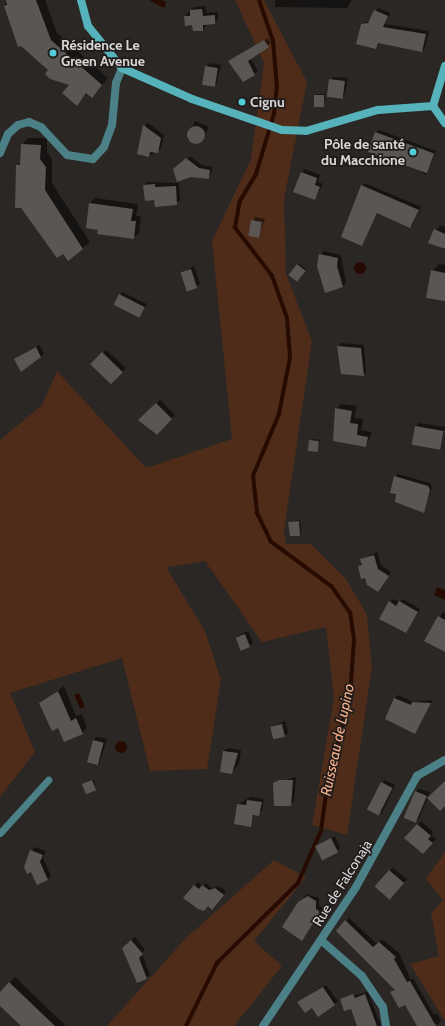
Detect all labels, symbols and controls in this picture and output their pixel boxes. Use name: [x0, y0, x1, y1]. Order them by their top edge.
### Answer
place label: Résidence Le Green Avenue: [61, 37, 145, 70]
marker: Résidence Le Green Avenue: [48, 48, 58, 58]
place label: Cignu: [250, 94, 285, 110]
marker: Cignu: [237, 97, 247, 107]
place label: Pôle de santé du Macchione: [321, 136, 405, 168]
marker: Pôle de santé du Macchione: [408, 147, 418, 157]
water label: Ruisseau de Lupino: [317, 682, 359, 798]
street label: Rue de Falconaja: [309, 837, 375, 929]

